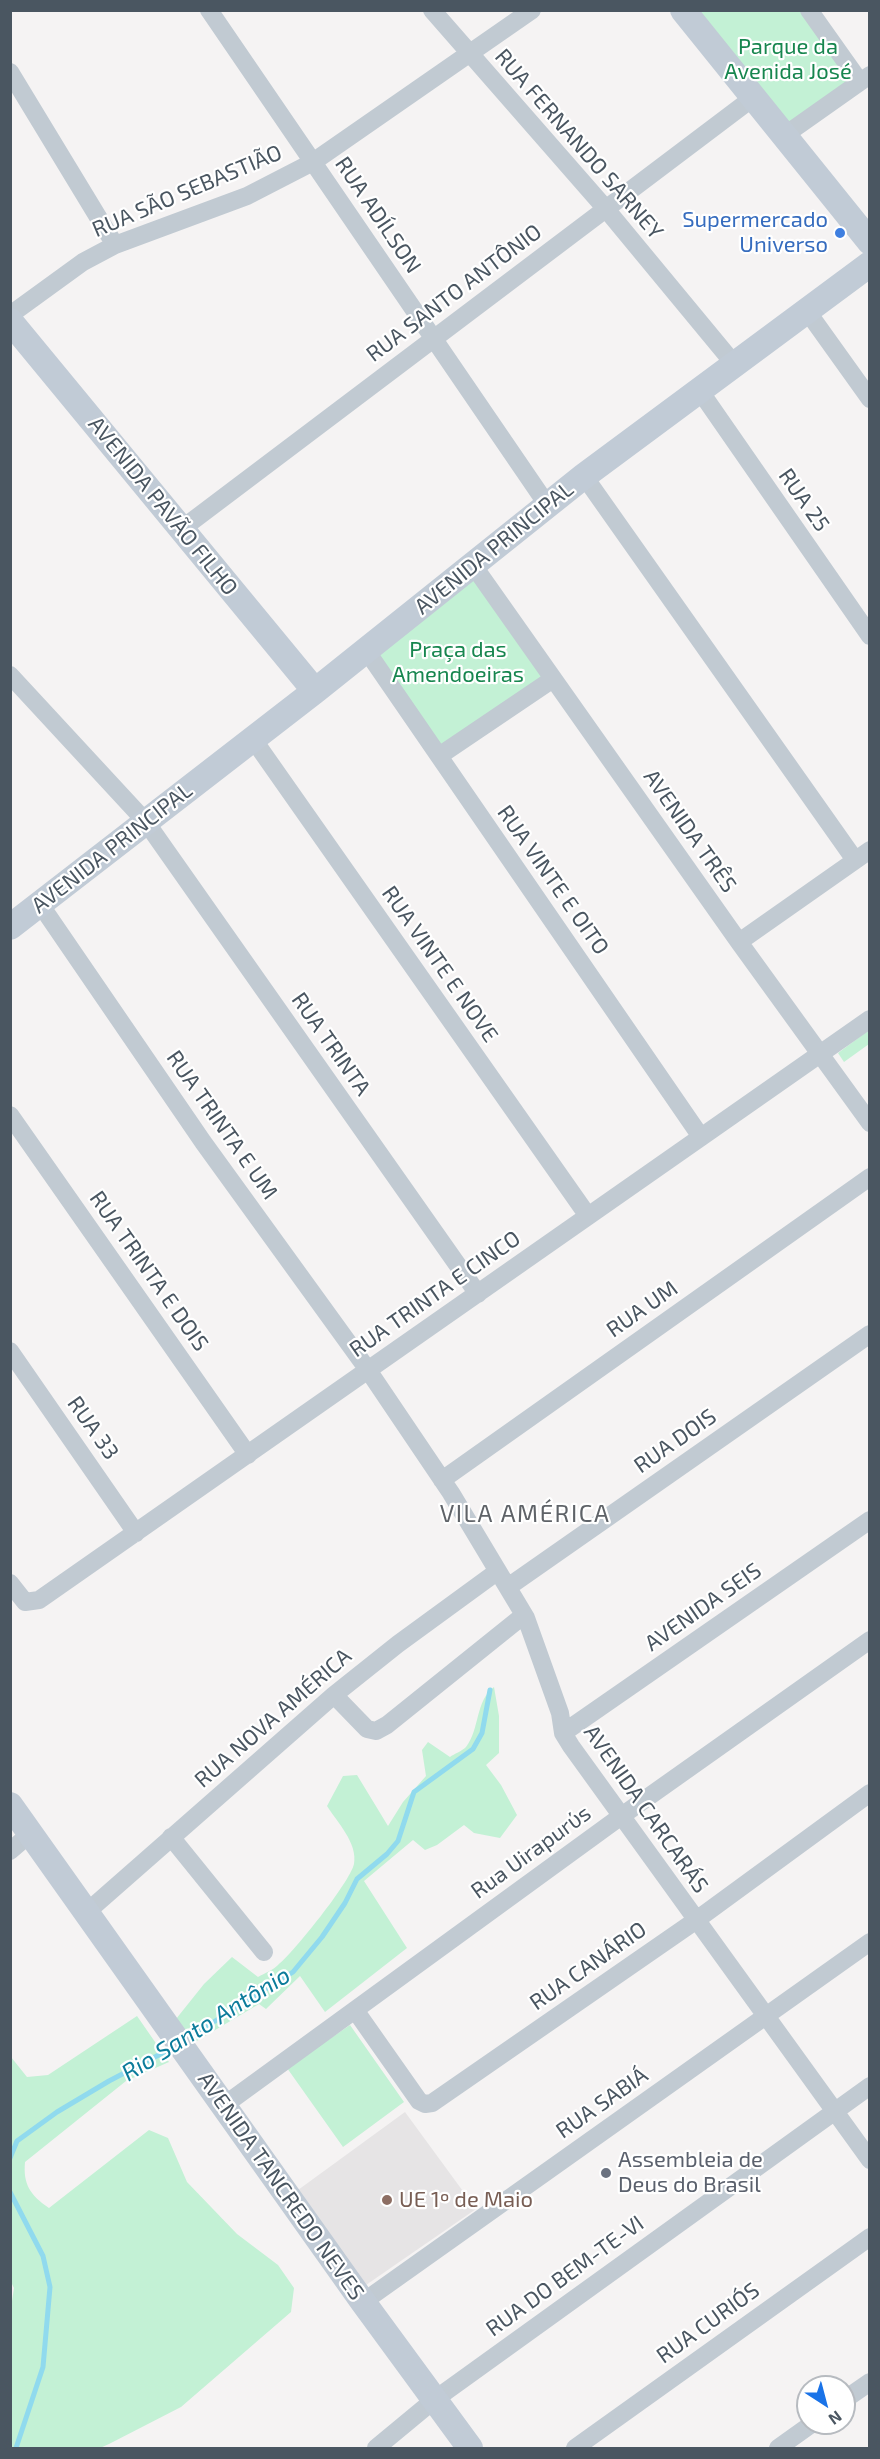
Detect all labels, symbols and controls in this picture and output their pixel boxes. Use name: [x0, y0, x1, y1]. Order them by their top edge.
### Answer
park label: Parque da Avenida José: [724, 34, 852, 86]
street label: RUA FERNANDO SARNEY: [489, 43, 669, 245]
street label: RUA SÃO SEBASTIÃO: [88, 139, 286, 243]
street label: RUA ADÍLSON: [329, 152, 427, 278]
place label: Supermercado Universo: [682, 207, 828, 258]
street label: RUA SANTO ANTÔNIO: [361, 218, 547, 368]
marker: Supermercado Universo: [833, 226, 847, 240]
street label: AVENIDA PAVÃO FILHO: [83, 411, 243, 601]
street label: RUA 25: [773, 463, 835, 537]
street label: AVENIDA PRINCIPAL: [409, 476, 579, 620]
park label: Praça das Amendoeiras: [392, 637, 524, 688]
street label: AVENIDA TRÊS: [638, 764, 742, 898]
street label: AVENIDA PRINCIPAL: [26, 777, 198, 919]
street label: RUA VINTE E OITO: [492, 800, 614, 960]
street label: RUA VINTE E NOVE: [376, 881, 504, 1047]
street label: RUA TRINTA: [286, 987, 376, 1101]
street label: RUA TRINTA E UM: [161, 1045, 283, 1205]
street label: RUA TRINTA E DOIS: [84, 1186, 214, 1356]
street label: RUA TRINTA E CINCO: [344, 1225, 526, 1363]
street label: RUA UM: [601, 1275, 683, 1343]
street label: RUA 33: [62, 1391, 124, 1465]
street label: RUA DOIS: [629, 1403, 721, 1479]
district label: VILA AMÉRICA: [440, 1500, 610, 1528]
street label: AVENIDA SEIS: [640, 1557, 766, 1657]
street label: RUA NOVA AMÉRICA: [189, 1643, 357, 1793]
street label: AVENIDA CARCARÁS: [578, 1720, 714, 1898]
street label: Rua Uirapurύs: [466, 1800, 596, 1904]
street label: RUA CANÁRIO: [525, 1916, 651, 2016]
water label: Rio Santo Antônio: [116, 1961, 296, 2087]
street label: RUA SABIÁ: [551, 2062, 653, 2144]
street label: AVENIDA TANCREDO NEVES: [192, 2067, 370, 2305]
place label: Assembleia de Deus do Brasil: [618, 2147, 763, 2198]
marker: Assembleia de Deus do Brasil: [599, 2166, 613, 2180]
place label: UE 1º de Maio: [399, 2187, 533, 2213]
marker: UE 1º de Maio: [380, 2193, 394, 2207]
street label: RUA DO BEM-TE-VI: [481, 2210, 649, 2342]
street label: RUA CURIÓS: [652, 2277, 764, 2369]
north arrow: [796, 2375, 856, 2435]
text: N: [825, 2407, 846, 2429]

